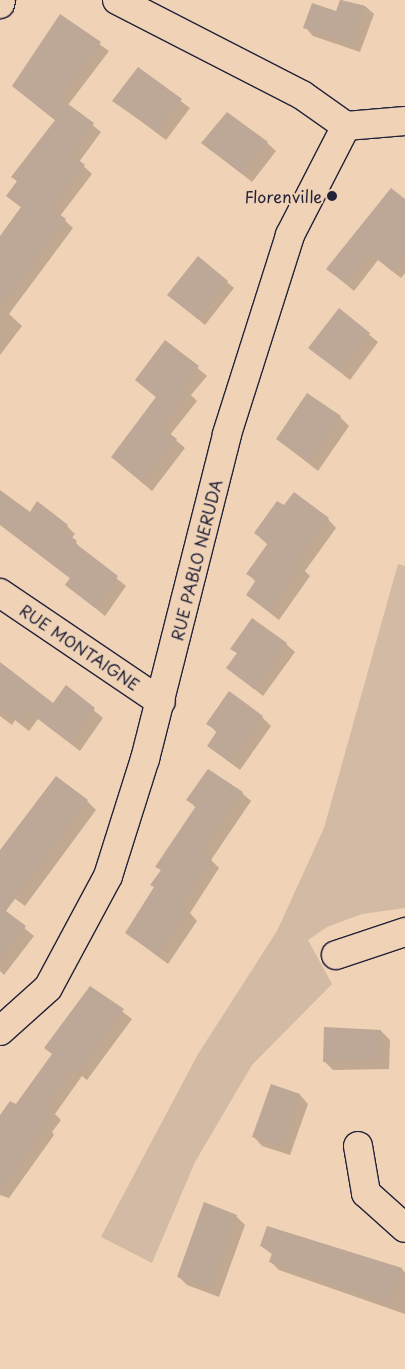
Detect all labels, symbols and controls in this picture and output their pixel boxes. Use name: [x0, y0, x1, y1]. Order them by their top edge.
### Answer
place label: Florenville: [244, 186, 322, 206]
marker: Florenville: [326, 190, 338, 202]
street label: RUE PABLO NERUDA: [166, 477, 226, 643]
street label: RUE MONTAIGNE: [16, 600, 144, 694]

